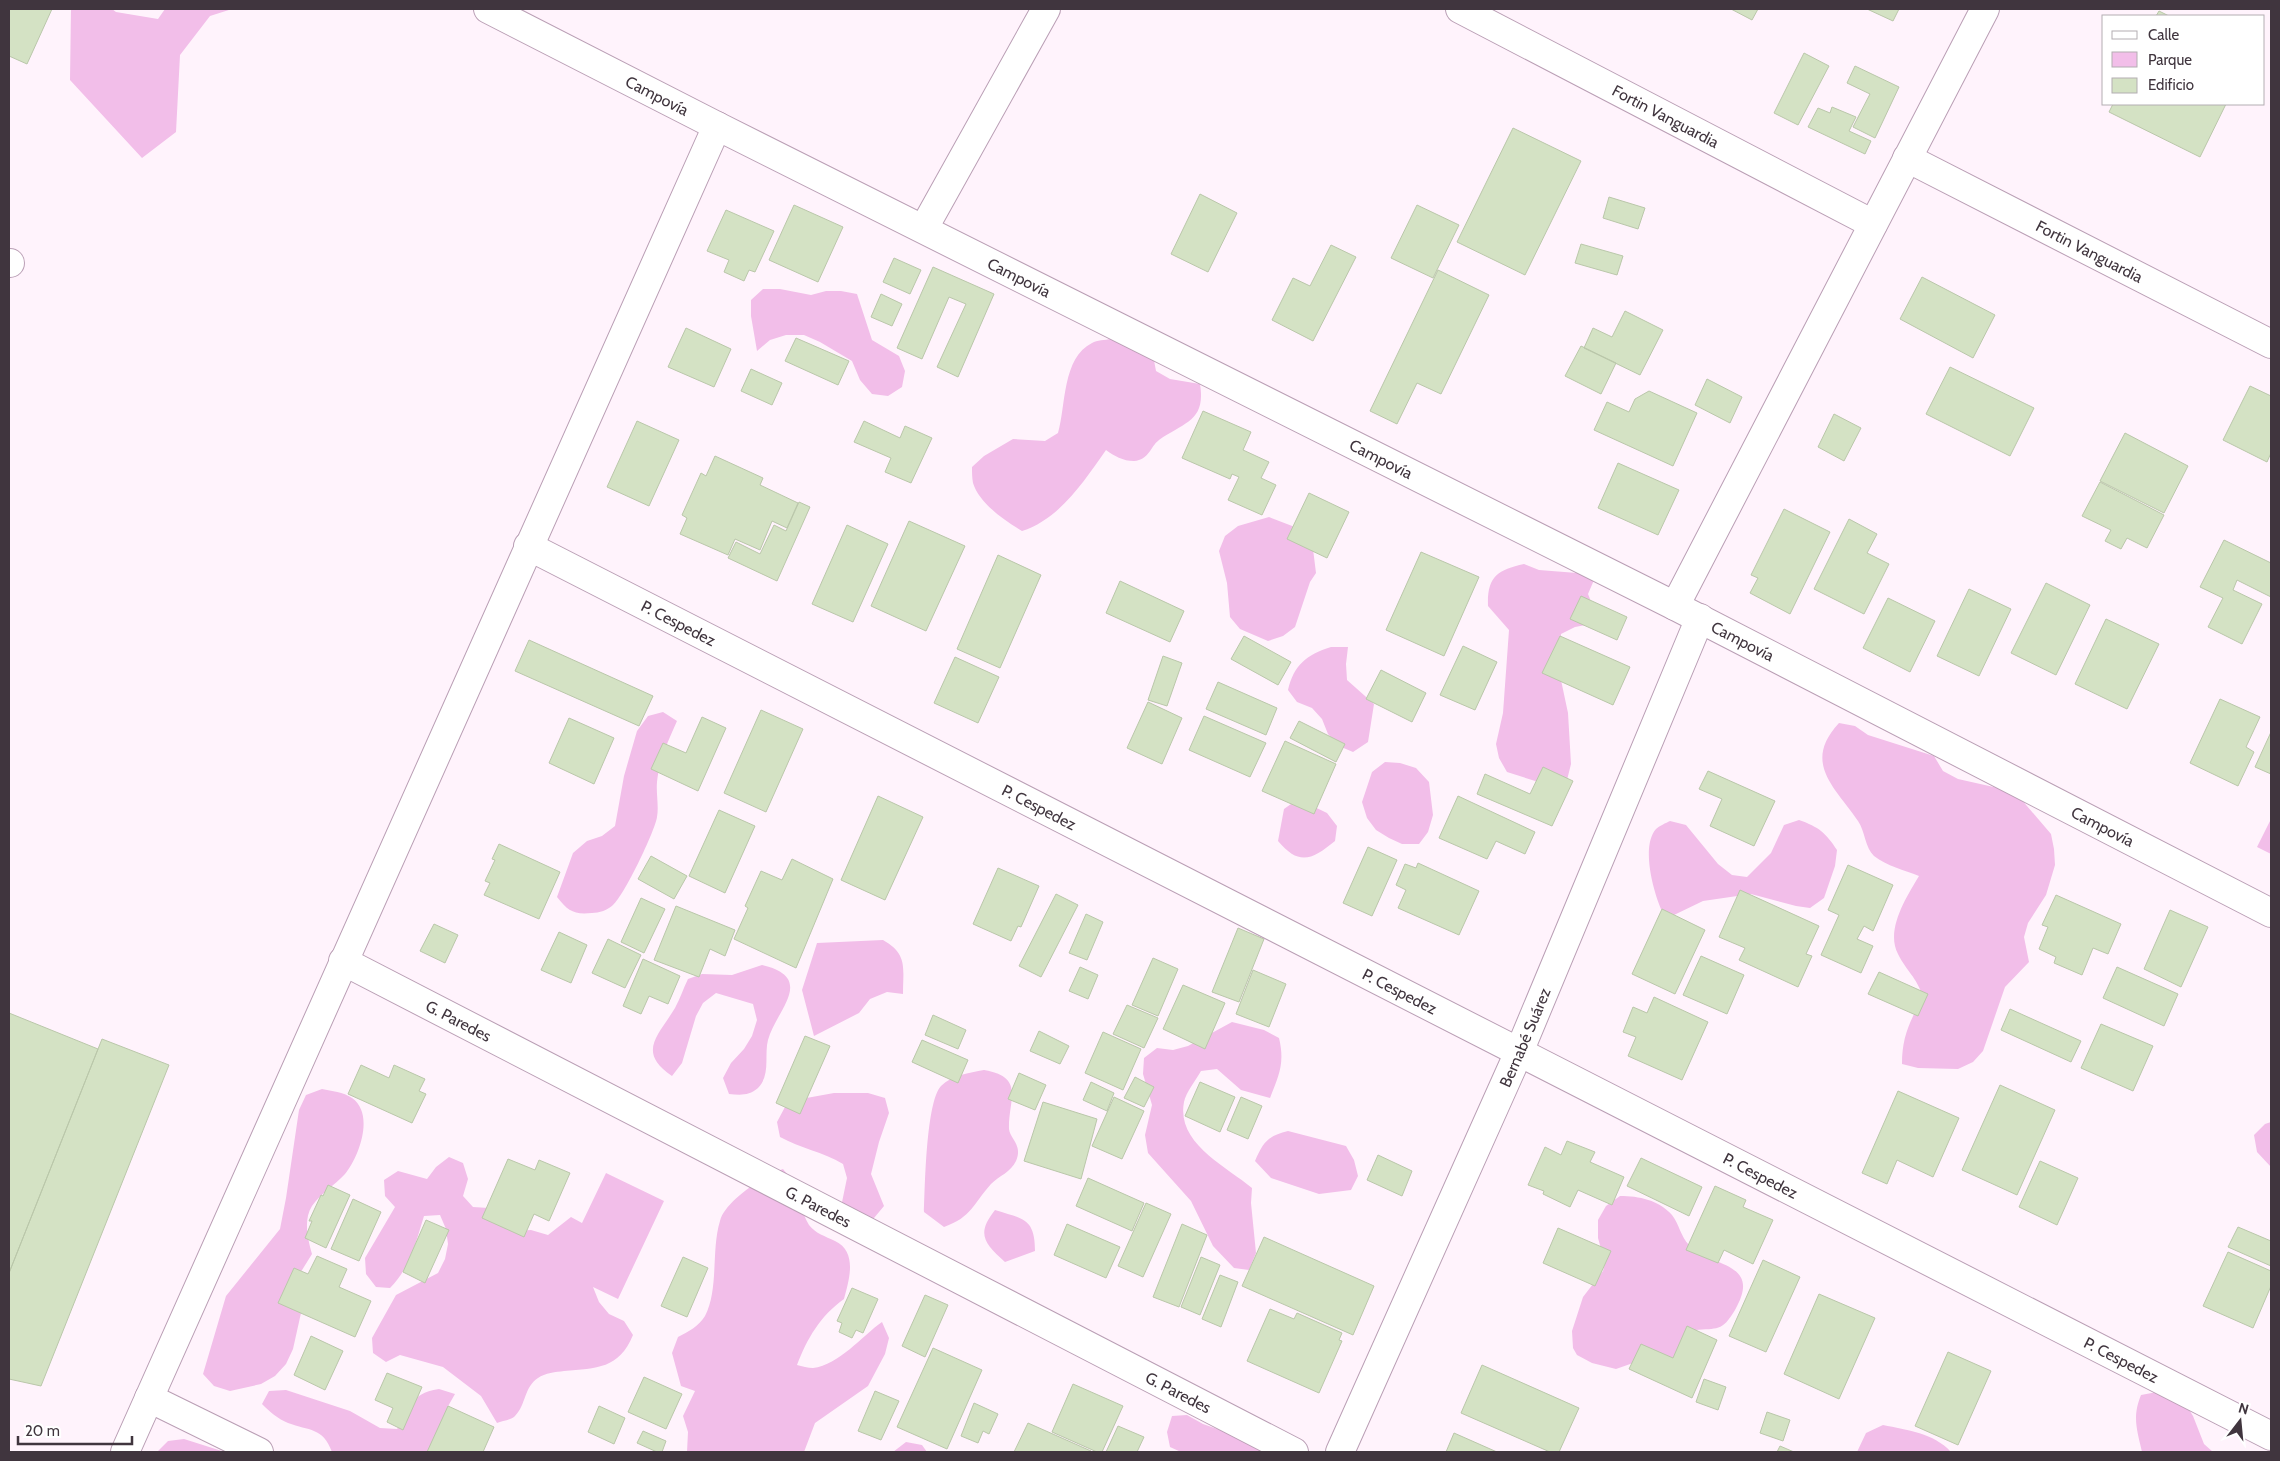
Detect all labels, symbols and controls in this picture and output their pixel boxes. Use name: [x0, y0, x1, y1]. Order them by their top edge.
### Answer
legend: [2102, 15, 2265, 105]
text: Calle: [2148, 26, 2179, 44]
text: Parque: [2148, 51, 2192, 69]
street label: Campovía: [623, 71, 692, 120]
text: Edificio: [2148, 76, 2194, 94]
street label: Fortin Vanguardia: [1609, 81, 1723, 152]
street label: Fortin Vanguardia: [2033, 216, 2146, 287]
street label: Campovía: [984, 254, 1054, 301]
street label: Campovía: [1346, 435, 1416, 483]
street label: P. Cespedez: [638, 596, 719, 650]
street label: Campovía: [1708, 617, 1778, 665]
street label: P. Cespedez: [999, 780, 1080, 834]
street label: Campovía: [2068, 802, 2138, 851]
street label: P. Cespedez: [1360, 964, 1441, 1018]
street label: Bernabé Suárez: [1495, 984, 1554, 1090]
street label: G. Paredes: [423, 996, 495, 1046]
street label: P. Cespedez: [1720, 1149, 1801, 1202]
street label: G. Paredes: [782, 1182, 855, 1231]
street label: P. Cespedez: [2081, 1333, 2162, 1387]
street label: G. Paredes: [1142, 1367, 1215, 1417]
north arrow: [2215, 1396, 2265, 1446]
text: N: [2236, 1398, 2251, 1419]
scale bar: [18, 1414, 131, 1446]
text: 20 m: [25, 1422, 60, 1440]

